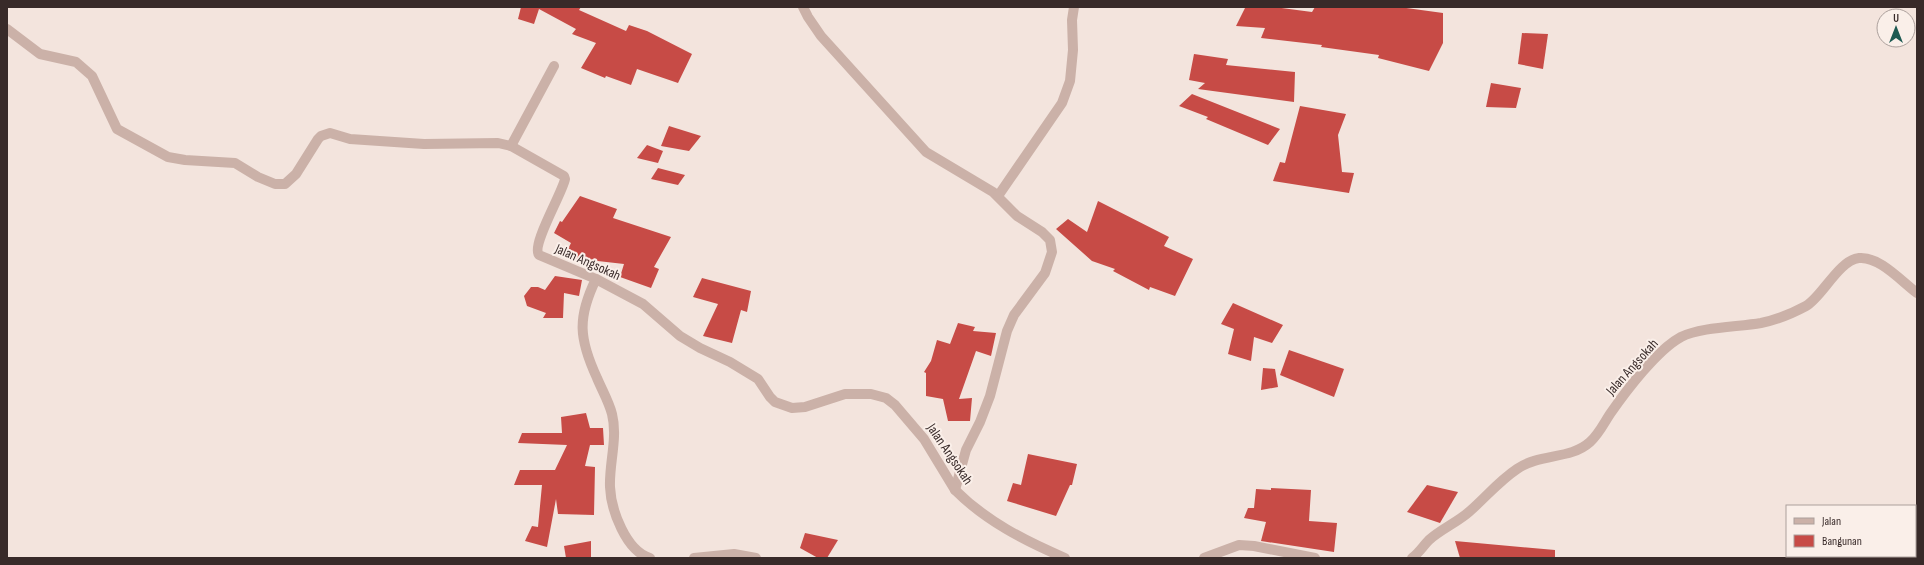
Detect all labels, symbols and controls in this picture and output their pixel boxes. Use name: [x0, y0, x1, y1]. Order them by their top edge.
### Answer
north arrow: [1876, 8, 1916, 48]
text: U: [1893, 12, 1899, 25]
street label: Jalan Angsokah: [552, 240, 623, 284]
street label: Jalan Angsokah: [1602, 335, 1662, 399]
street label: Jalan Angsokah: [923, 419, 977, 488]
legend: [1786, 505, 1916, 557]
text: Jalan: [1821, 514, 1841, 529]
text: Bangunan: [1822, 534, 1862, 549]

